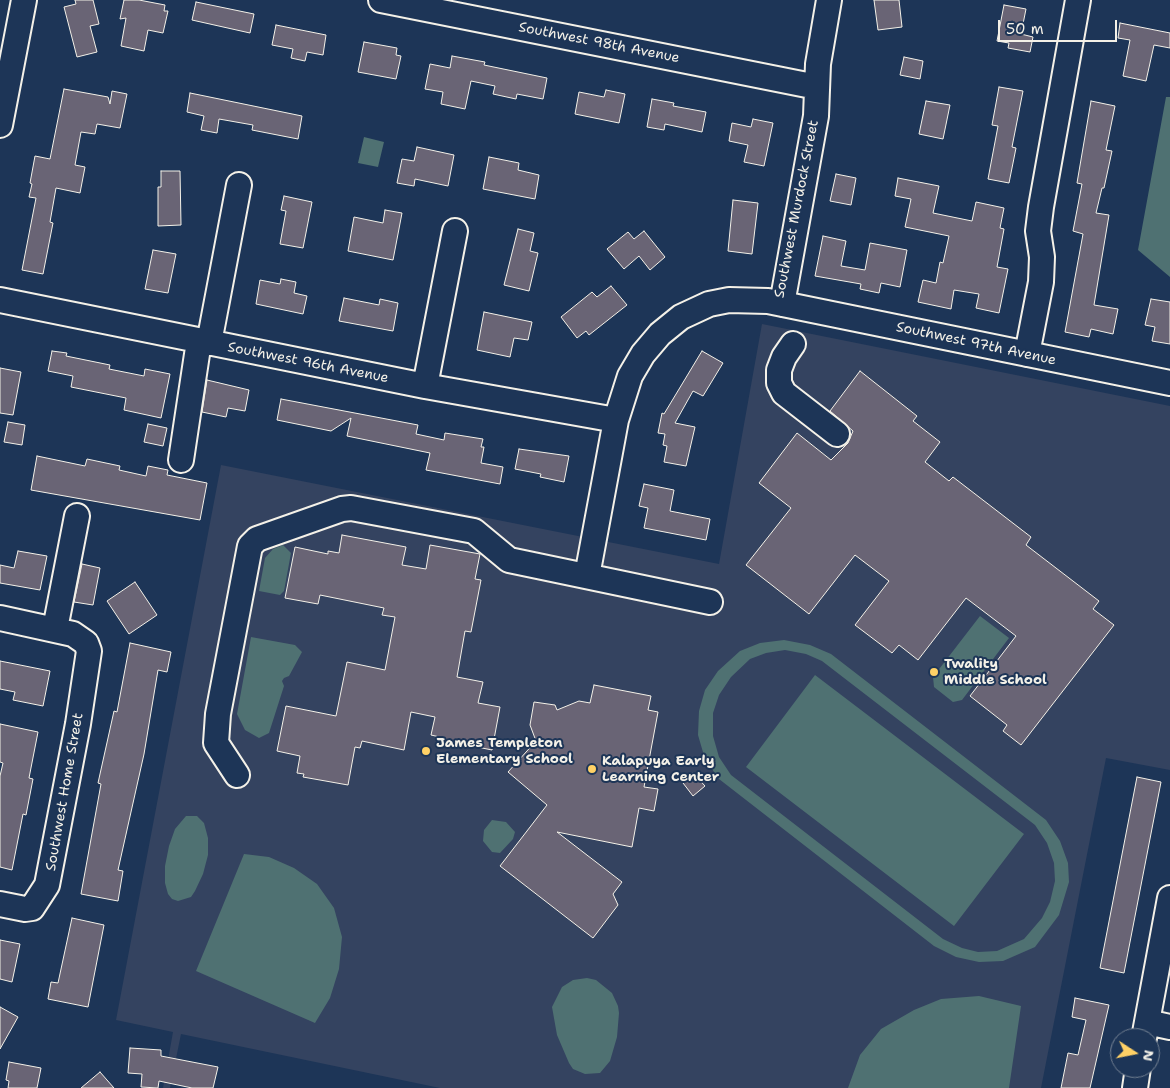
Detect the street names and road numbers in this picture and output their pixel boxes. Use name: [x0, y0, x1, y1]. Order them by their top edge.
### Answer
street label: Southwest 98th Avenue: [517, 19, 681, 67]
street label: Southwest Murdock Street: [771, 119, 823, 299]
street label: Southwest 97th Avenue: [895, 319, 1057, 369]
street label: Southwest 96th Avenue: [226, 339, 390, 387]
street label: Southwest Home Street: [43, 712, 87, 872]

